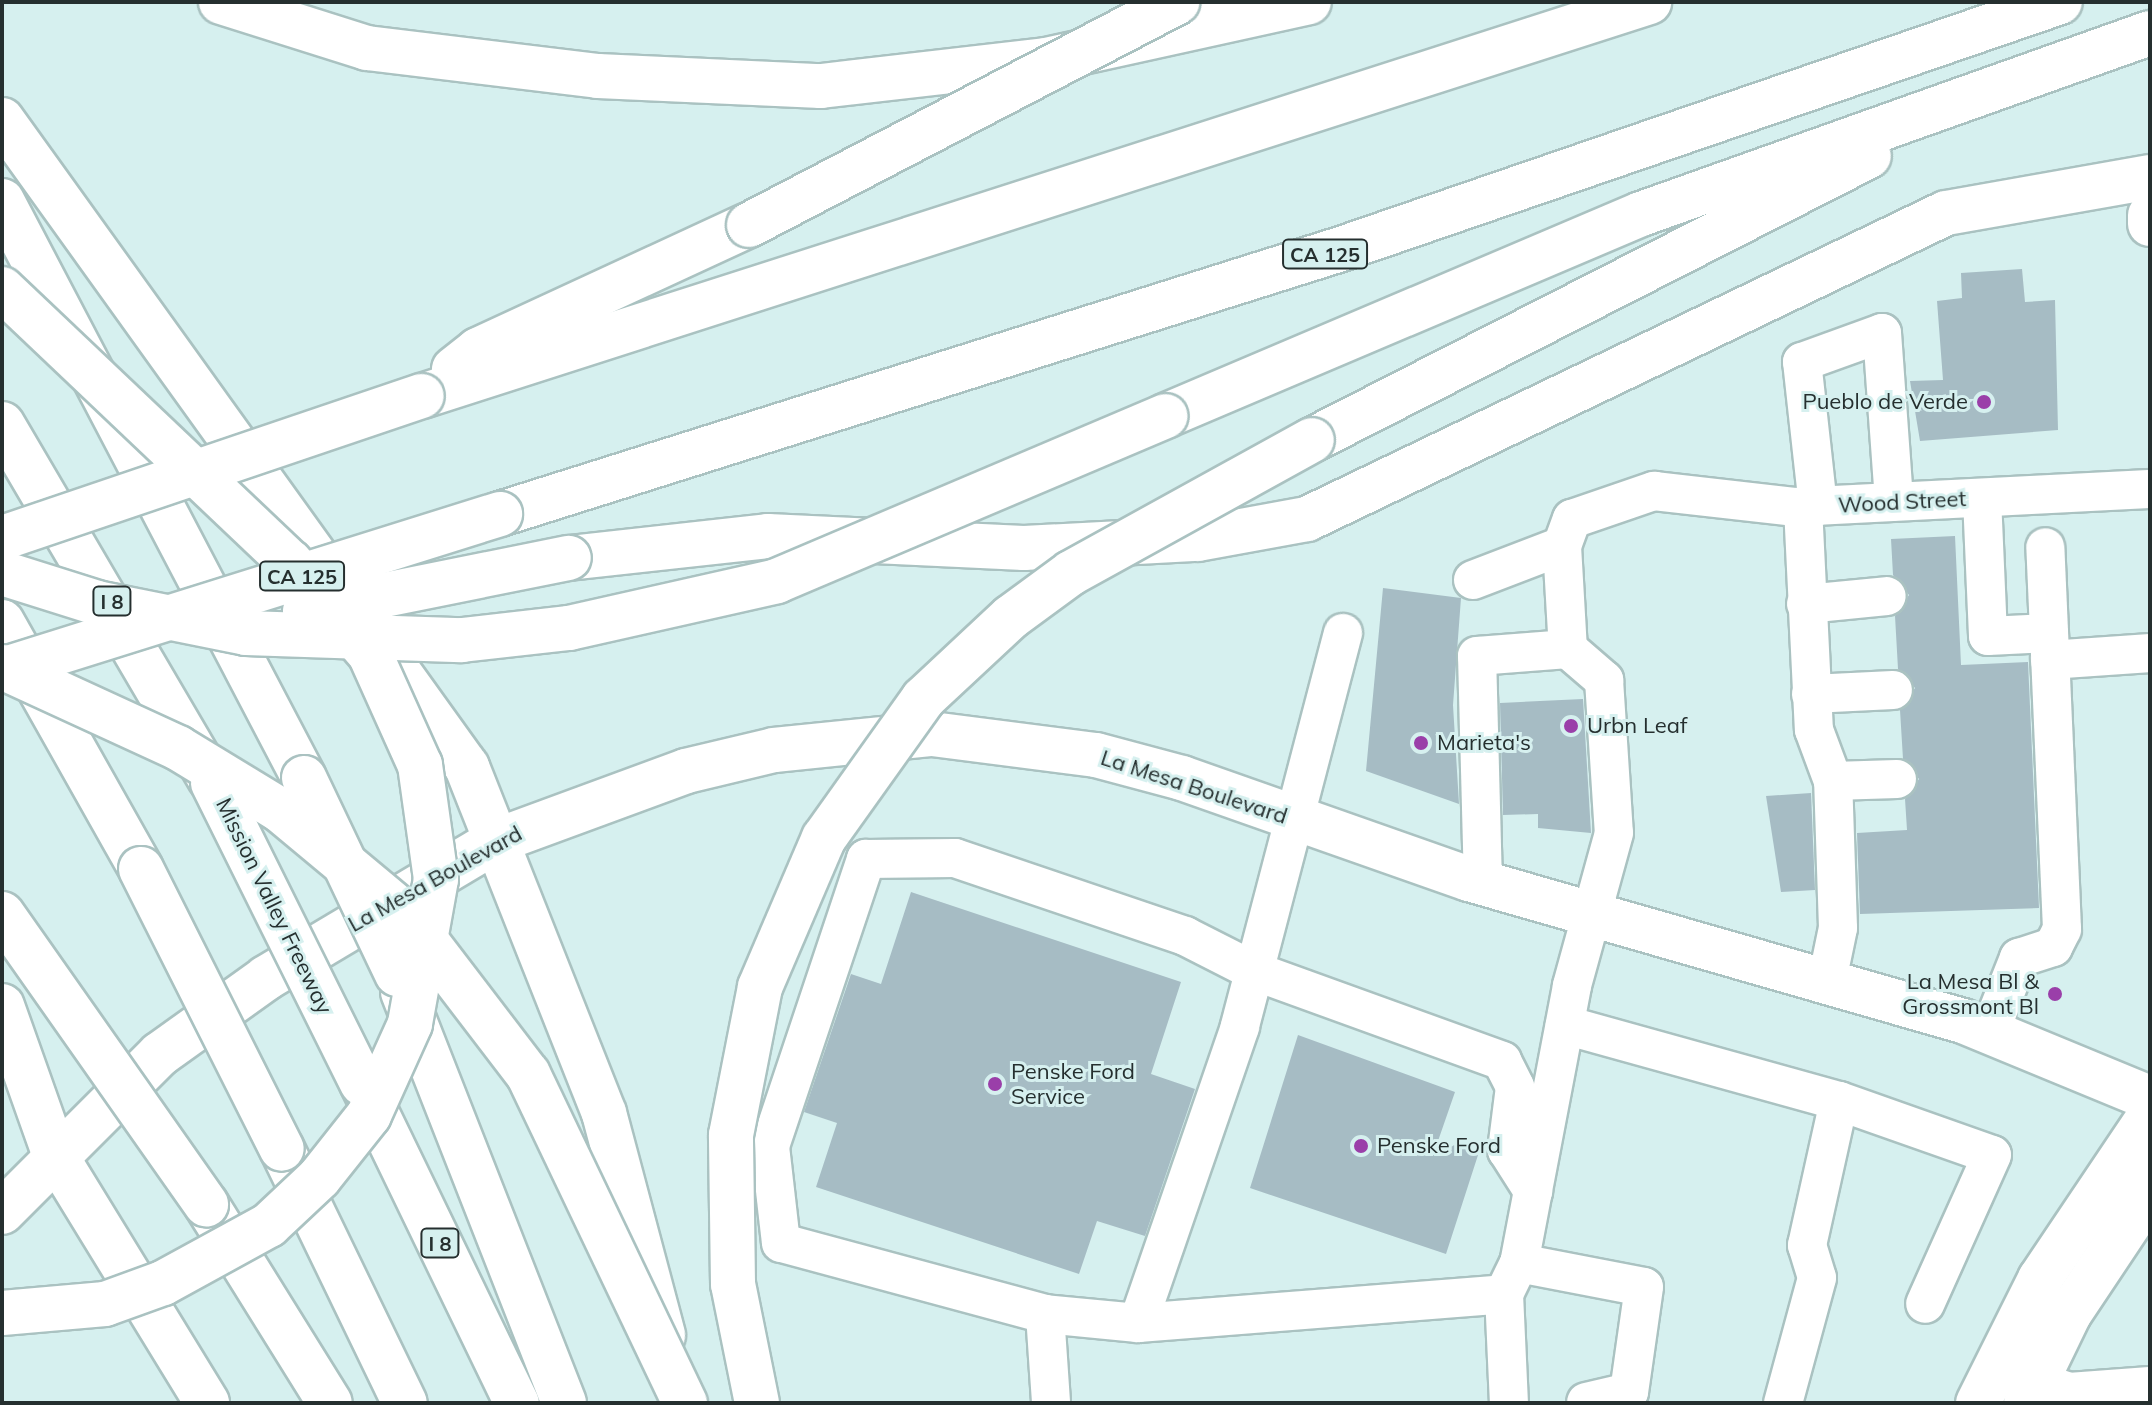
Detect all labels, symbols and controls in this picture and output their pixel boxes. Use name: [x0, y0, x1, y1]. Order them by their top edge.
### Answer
road number: CA 125: [1281, 238, 1369, 270]
place label: Pueblo de Verde: [1802, 389, 1968, 415]
marker: Pueblo de Verde: [1975, 393, 1993, 411]
street label: Wood Street: [1837, 485, 1967, 519]
road number: CA 125: [258, 560, 346, 592]
road number: I 8: [92, 585, 132, 617]
place label: Urbn Leaf: [1587, 713, 1687, 739]
marker: Urbn Leaf: [1562, 717, 1580, 735]
place label: Marieta's: [1437, 730, 1531, 756]
marker: Marieta's: [1412, 734, 1430, 752]
street label: La Mesa Boulevard: [1097, 744, 1291, 830]
street label: Mission Valley Freeway: [210, 794, 338, 1018]
street label: La Mesa Boulevard: [343, 820, 527, 938]
place label: La Mesa Bl & Grossmont Bl: [1902, 968, 2039, 1020]
marker: La Mesa Bl & Grossmont Bl: [2046, 985, 2064, 1003]
place label: Penske Ford Service: [1011, 1058, 1135, 1110]
marker: Penske Ford Service: [986, 1075, 1004, 1093]
place label: Penske Ford: [1377, 1133, 1501, 1159]
marker: Penske Ford: [1352, 1137, 1370, 1155]
road number: I 8: [420, 1227, 460, 1259]

